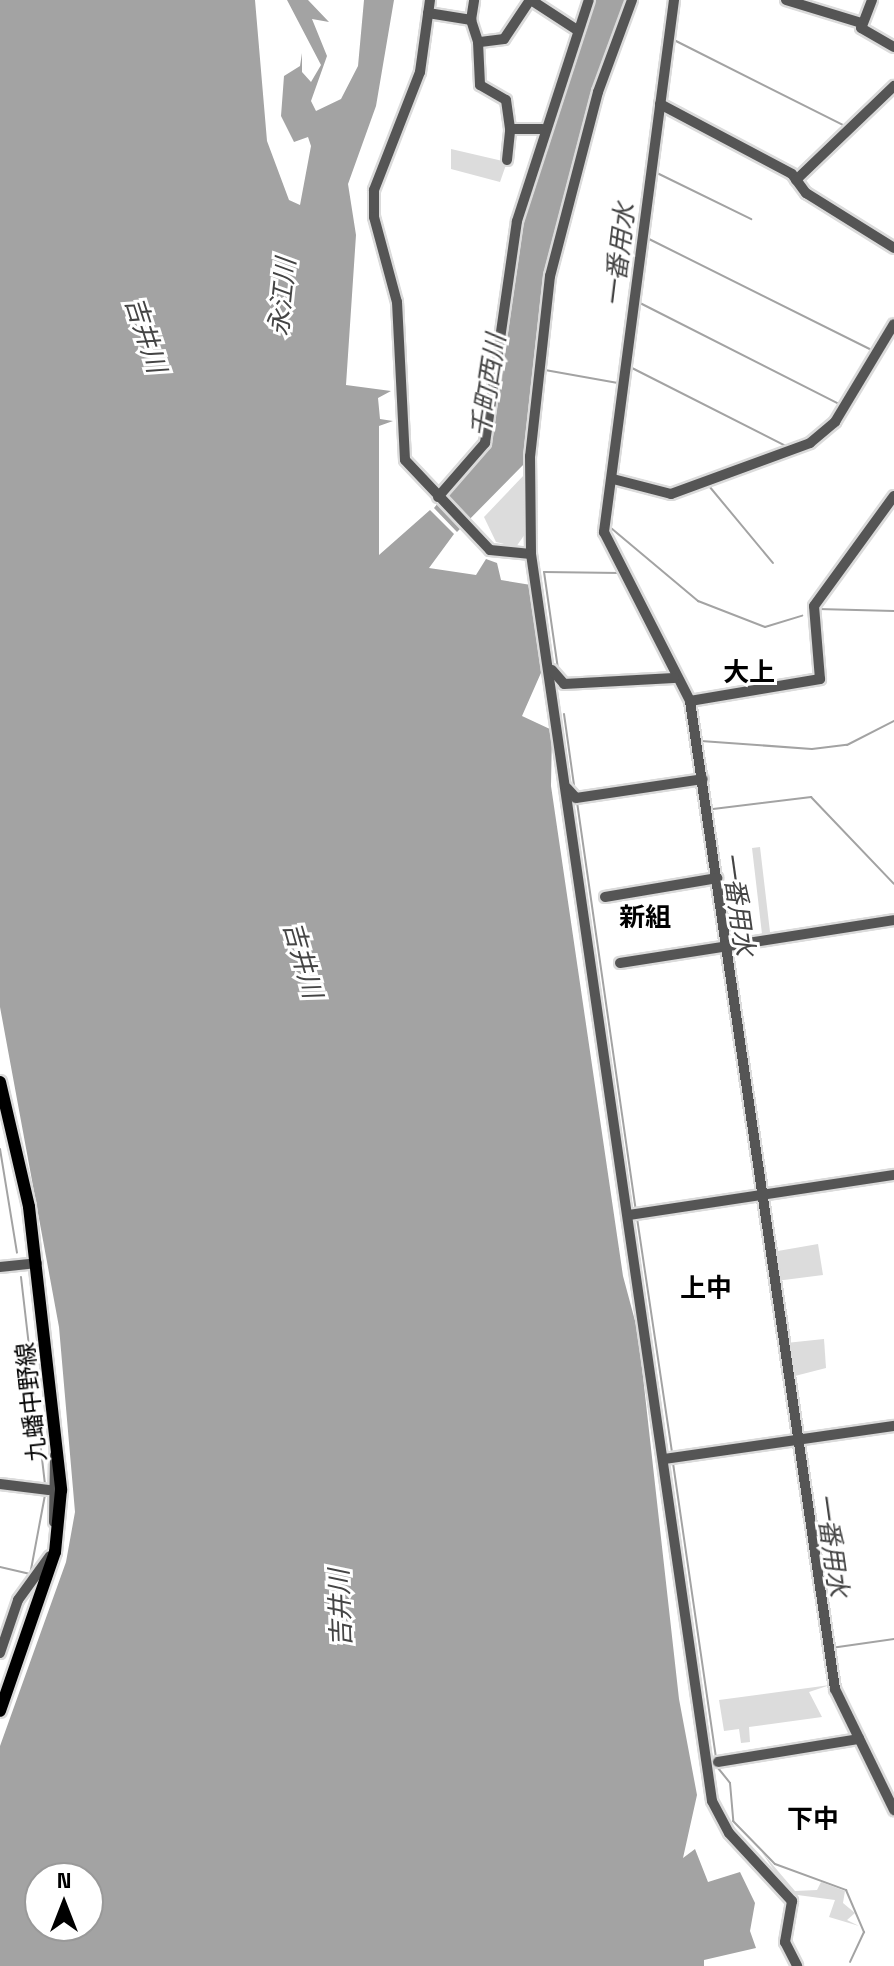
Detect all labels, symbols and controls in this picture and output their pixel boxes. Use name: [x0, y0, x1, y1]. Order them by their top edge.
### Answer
water label: 一番用水: [598, 201, 642, 309]
water label: 永江川: [263, 257, 303, 337]
water label: 吉井川: [118, 293, 172, 377]
water label: 千町西川: [465, 332, 513, 440]
district label: 大上: [723, 657, 775, 689]
water label: 一番用水: [714, 850, 760, 958]
district label: 新組: [619, 902, 671, 934]
water label: 吉井川: [276, 918, 328, 1002]
district label: 上中: [680, 1273, 732, 1305]
street label: 九蟠中野線: [10, 1341, 52, 1463]
water label: 一番用水: [808, 1491, 854, 1599]
water label: 吉井川: [324, 1568, 358, 1648]
district label: 下中: [787, 1804, 839, 1836]
north arrow: [24, 1862, 104, 1942]
text: N: [57, 1866, 71, 1894]

